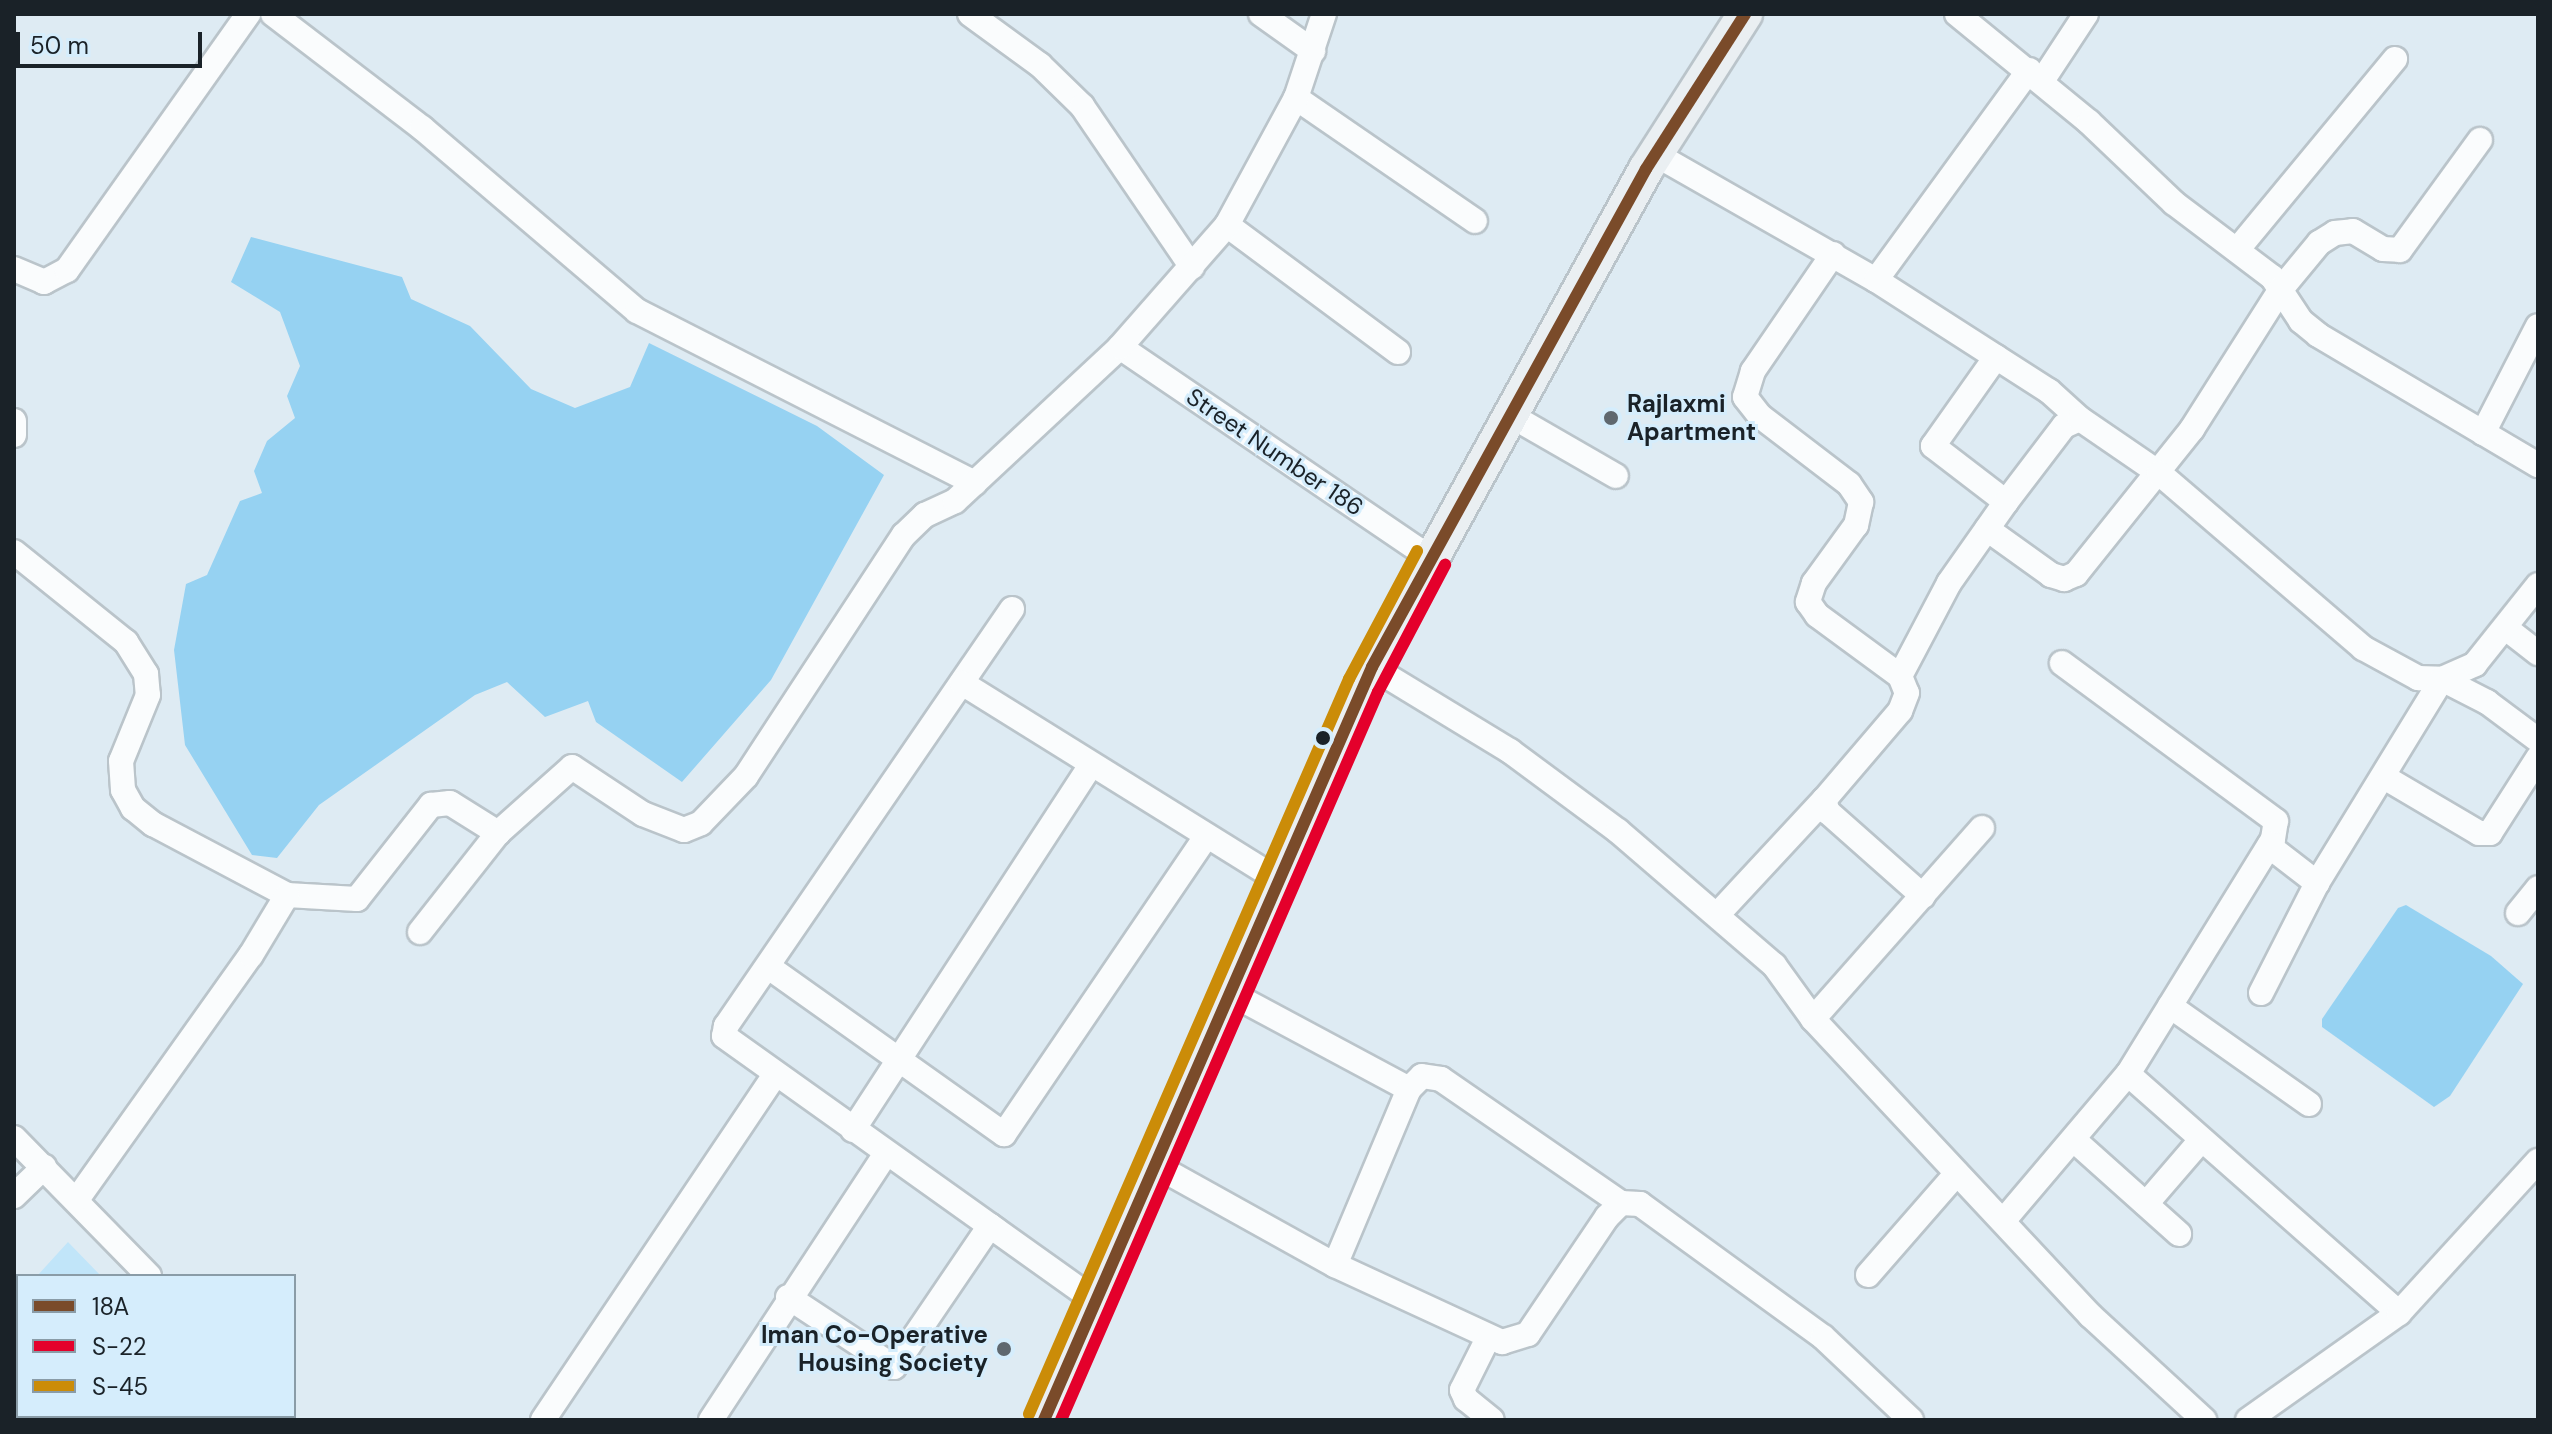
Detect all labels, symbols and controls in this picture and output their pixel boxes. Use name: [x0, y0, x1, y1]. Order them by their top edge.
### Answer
scale bar: [20, 16, 206, 66]
text: 50 m: [30, 30, 89, 61]
street label: Street Number 186: [1181, 382, 1369, 522]
place label: Rajlaxmi Apartment: [1627, 390, 1756, 446]
marker: Rajlaxmi Apartment: [1602, 409, 1620, 427]
unlabelled marker: [1315, 730, 1331, 746]
legend: [16, 1274, 296, 1418]
text: 18A: [92, 1291, 129, 1322]
place label: Iman Co-Operative Housing Society: [761, 1321, 988, 1377]
text: S-22: [92, 1331, 147, 1362]
marker: Iman Co-Operative Housing Society: [995, 1340, 1013, 1358]
text: S-45: [92, 1371, 148, 1402]

